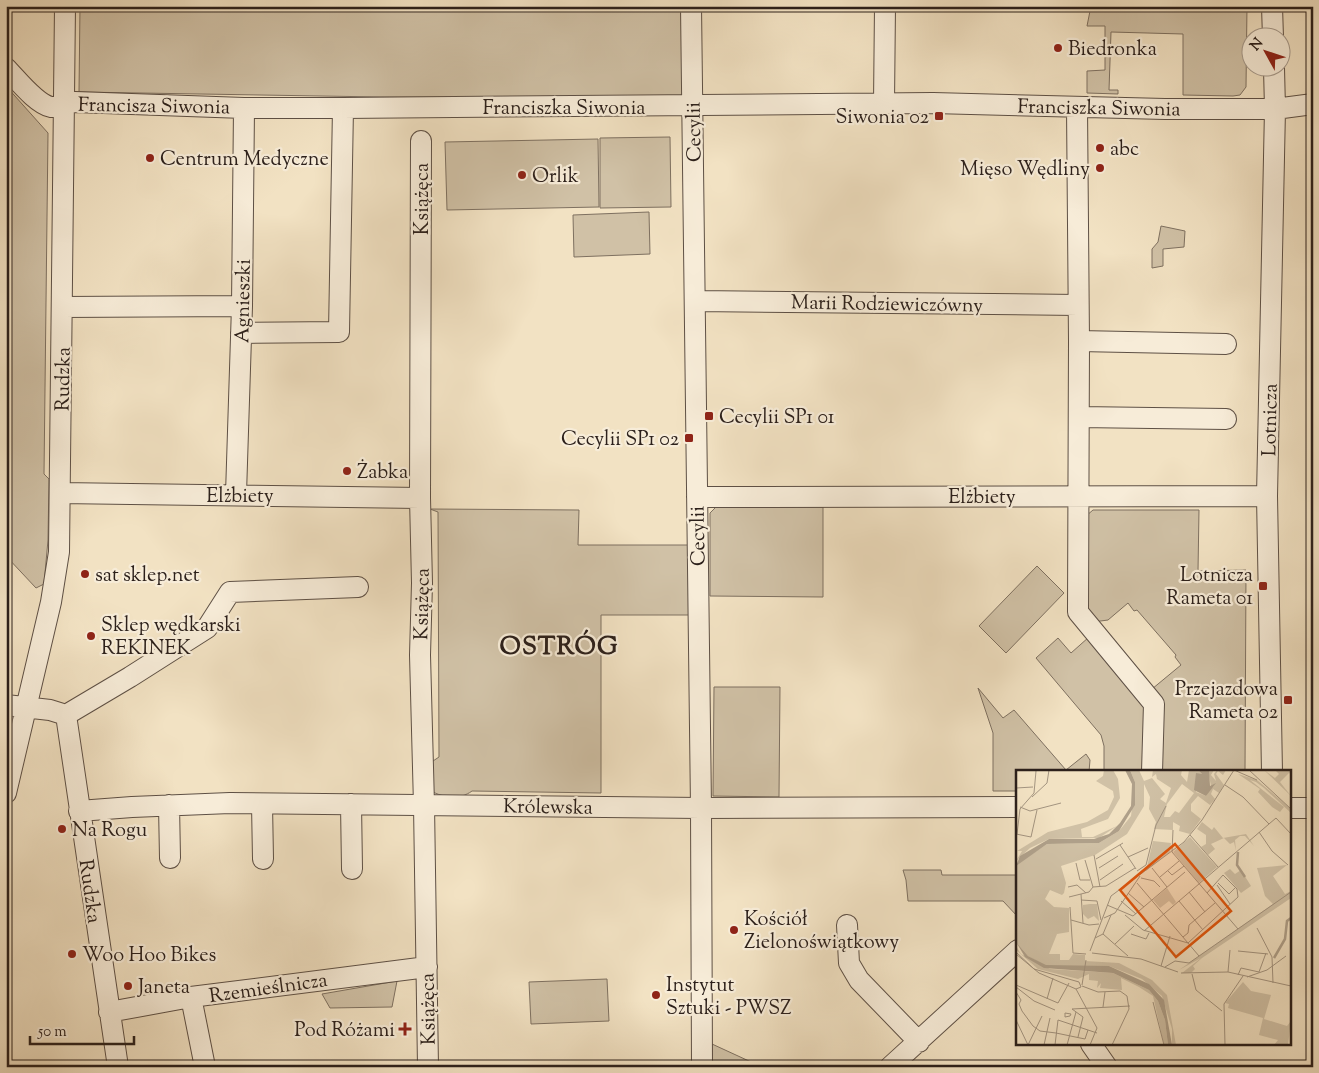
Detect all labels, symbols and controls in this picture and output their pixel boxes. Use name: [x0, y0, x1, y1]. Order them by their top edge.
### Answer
north arrow: [1242, 28, 1292, 78]
text: N: [1246, 34, 1269, 56]
place label: Biedronka: [1068, 36, 1157, 65]
marker: Biedronka: [1052, 42, 1064, 54]
street label: Francisza Siwonia: [78, 92, 230, 123]
street label: Franciszka Siwonia: [1017, 94, 1181, 125]
street label: Franciszka Siwonia: [482, 95, 646, 124]
street label: Cecylii: [680, 101, 711, 162]
place label: Siwonia 02: [835, 104, 929, 133]
marker: Siwonia 02: [933, 110, 945, 122]
place label: abc: [1110, 136, 1139, 165]
marker: abc: [1094, 142, 1106, 154]
place label: Centrum Medyczne: [160, 146, 329, 175]
marker: Centrum Medyczne: [144, 152, 156, 164]
place label: Mięso Wędliny: [960, 156, 1090, 185]
marker: Mięso Wędliny: [1094, 162, 1106, 174]
street label: Książęca: [409, 163, 438, 235]
place label: Orlik: [532, 163, 579, 192]
marker: Orlik: [516, 169, 528, 181]
street label: Agnieszki: [229, 258, 260, 343]
street label: Marii Rodziewiczówny: [791, 289, 983, 322]
street label: Rudzka: [49, 347, 80, 411]
street label: Lotnicza: [1256, 383, 1287, 457]
place label: Cecylii SP1 01: [719, 404, 835, 433]
marker: Cecylii SP1 01: [703, 410, 715, 422]
place label: Cecylii SP1 02: [561, 426, 679, 455]
marker: Cecylii SP1 02: [683, 432, 695, 444]
place label: Żabka: [357, 459, 408, 488]
marker: Żabka: [341, 465, 353, 477]
street label: Elżbiety: [206, 483, 274, 512]
street label: Elżbiety: [948, 484, 1016, 513]
street label: Cecylii: [684, 505, 715, 566]
place label: sat sklep.net: [95, 562, 200, 591]
place label: Lotnicza Rameta 01: [1166, 562, 1253, 614]
marker: sat sklep.net: [79, 568, 91, 580]
street label: Książęca: [408, 568, 439, 640]
marker: Lotnicza Rameta 01: [1257, 580, 1269, 592]
place label: Sklep wędkarski REKINEK: [101, 612, 241, 664]
district label: OSTRÓG: [500, 629, 618, 666]
marker: Sklep wędkarski REKINEK: [85, 630, 97, 642]
place label: Przejazdowa Rameta 02: [1175, 676, 1278, 728]
marker: Przejazdowa Rameta 02: [1282, 694, 1294, 706]
inset map: [1016, 770, 1292, 1046]
street label: Królewska: [503, 793, 593, 824]
place label: Na Rogu: [72, 817, 148, 846]
marker: Na Rogu: [56, 823, 68, 835]
street label: Rudzka: [70, 858, 107, 925]
place label: Kościół Zielonoświątkowy: [744, 906, 899, 958]
marker: Kościół Zielonoświątkowy: [728, 924, 740, 936]
place label: Woo Hoo Bikes: [82, 942, 216, 971]
marker: Woo Hoo Bikes: [66, 948, 78, 960]
street label: Rzemieślnicza: [207, 967, 329, 1012]
place label: Instytut Sztuki - PWSZ: [666, 972, 792, 1024]
street label: Książęca: [414, 973, 445, 1045]
place label: Janeta: [137, 974, 190, 1003]
marker: Janeta: [122, 980, 134, 992]
marker: Instytut Sztuki - PWSZ: [650, 989, 662, 1001]
scale bar: [30, 1013, 134, 1045]
place label: Pod Różami: [294, 1017, 395, 1046]
text: 50 m: [37, 1022, 67, 1043]
marker: Pod Różami: [399, 1023, 411, 1035]

